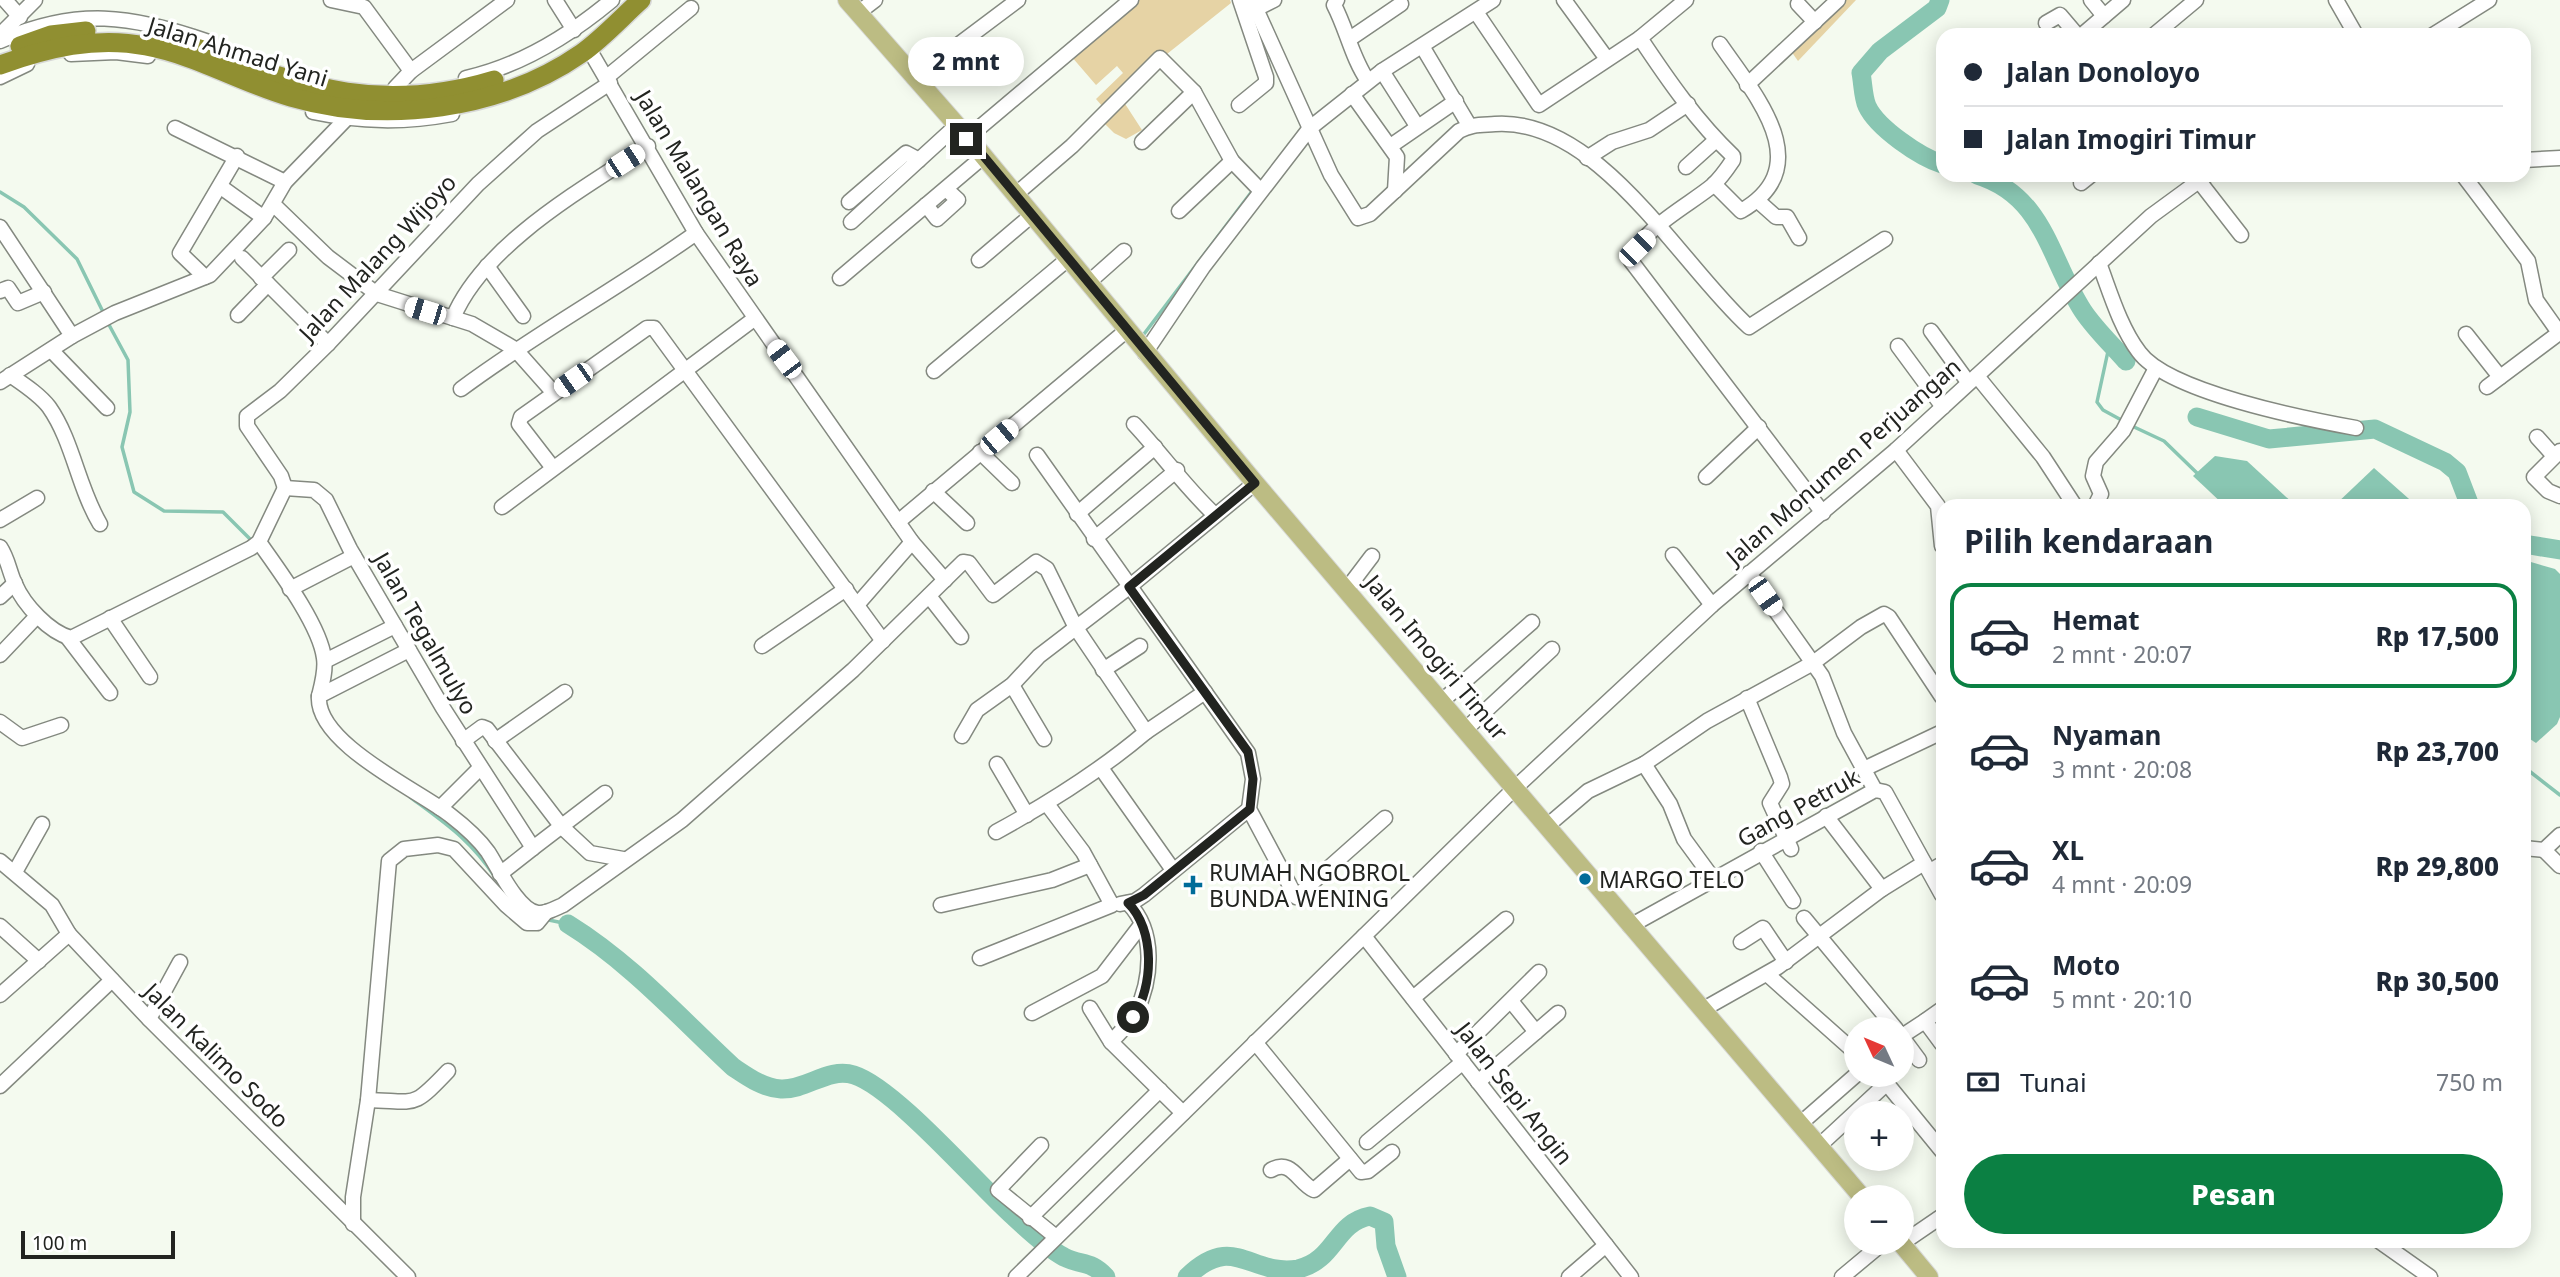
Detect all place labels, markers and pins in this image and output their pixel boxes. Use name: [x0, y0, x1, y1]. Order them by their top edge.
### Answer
place label: RUMAH NGOBROL BUNDA WENING: [1209, 856, 1410, 914]
place label: MARGO TELO: [1599, 863, 1745, 895]
marker: MARGO TELO: [1577, 871, 1593, 887]
marker: RUMAH NGOBROL BUNDA WENING: [1183, 875, 1203, 895]

